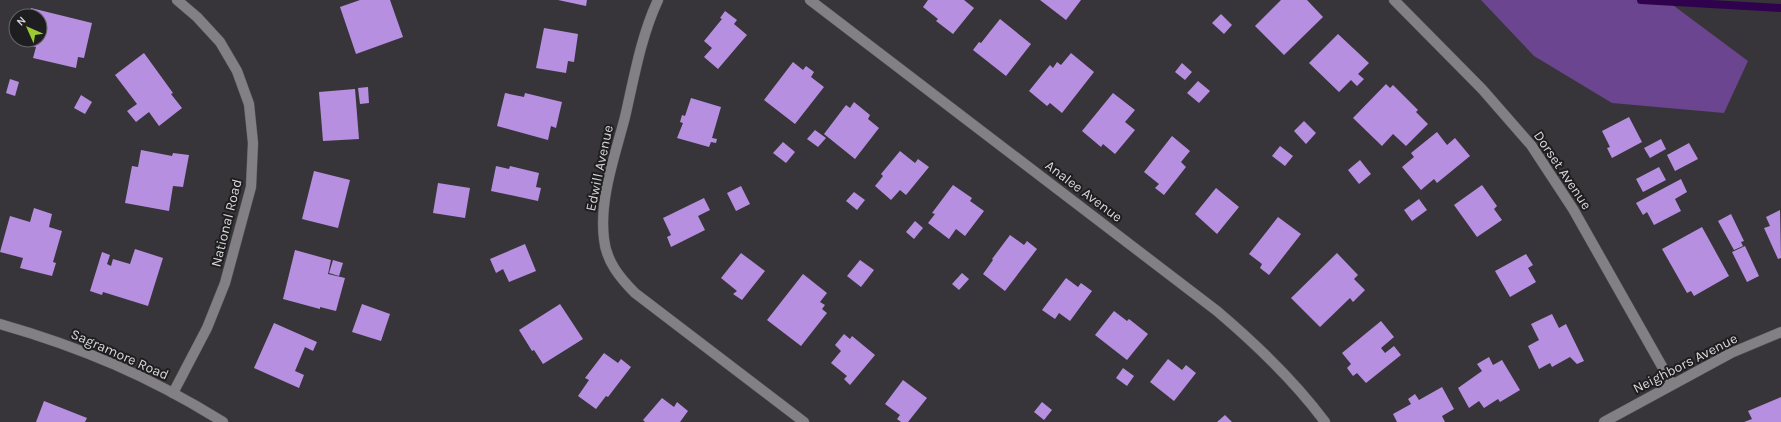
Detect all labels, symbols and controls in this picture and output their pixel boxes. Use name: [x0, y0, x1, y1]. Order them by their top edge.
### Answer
north arrow: [8, 8, 48, 48]
text: N: [14, 14, 29, 29]
street label: Edwill Avenue: [582, 123, 617, 213]
street label: Dorset Avenue: [1530, 128, 1595, 213]
street label: Analee Avenue: [1042, 157, 1126, 226]
street label: National Road: [207, 177, 246, 269]
street label: Sagramore Road: [68, 325, 171, 384]
street label: Neighbors Avenue: [1630, 330, 1740, 397]

